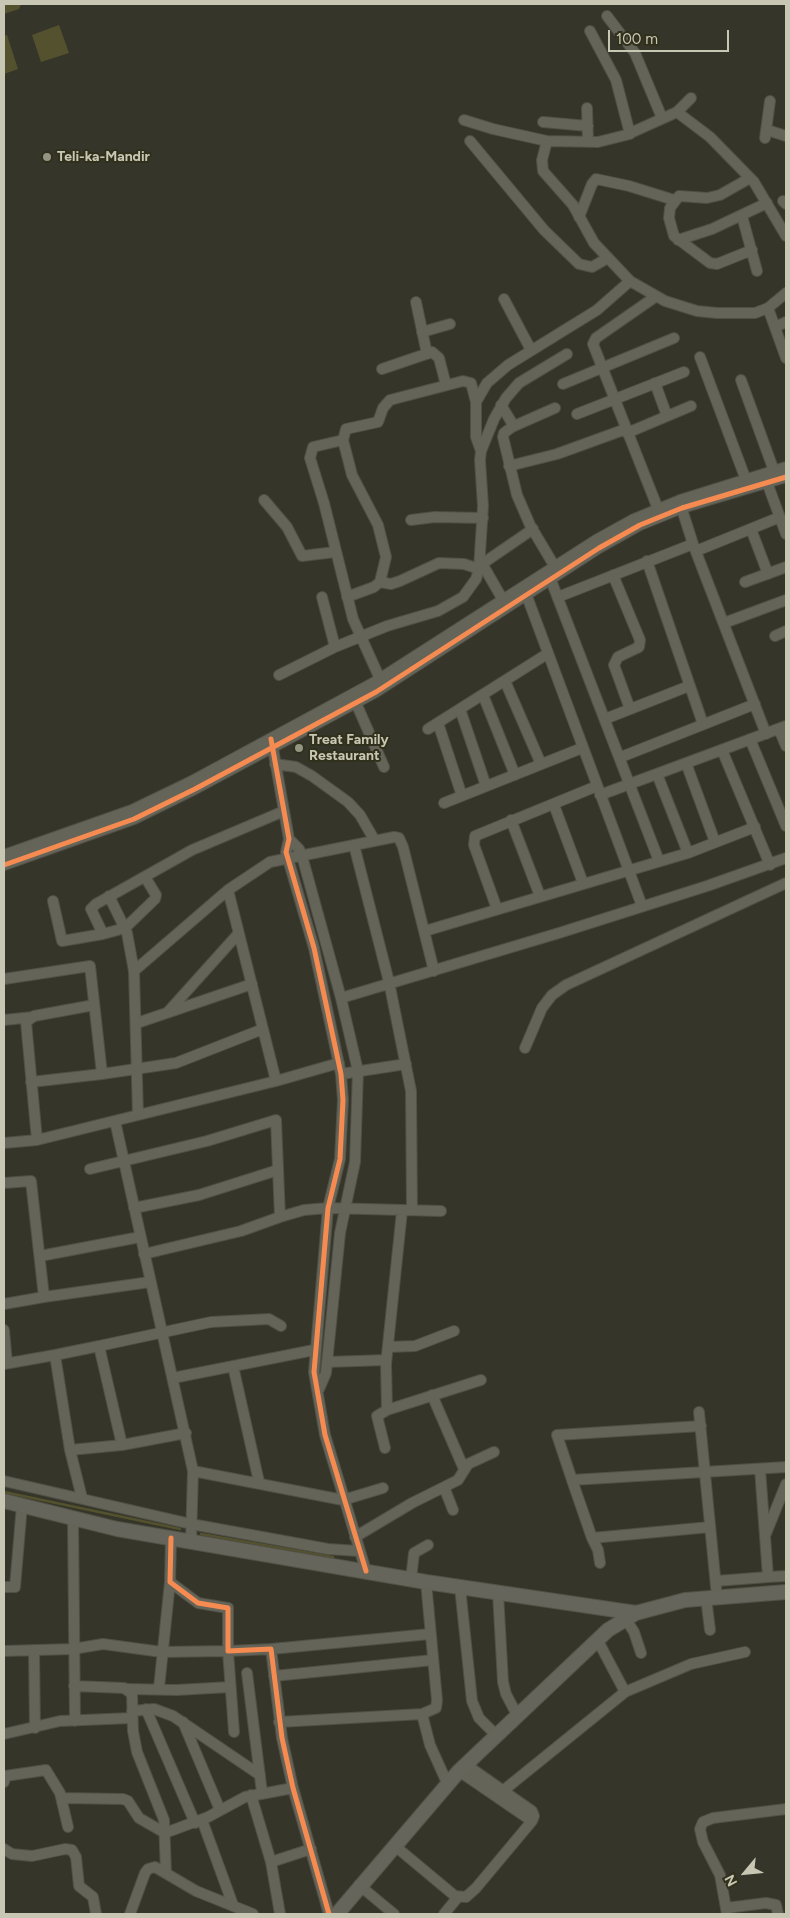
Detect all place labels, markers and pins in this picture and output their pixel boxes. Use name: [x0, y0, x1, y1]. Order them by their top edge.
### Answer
place label: Teli-ka-Mandir: [57, 149, 150, 165]
marker: Teli-ka-Mandir: [41, 151, 53, 163]
place label: Treat Family Restaurant: [309, 732, 389, 764]
marker: Treat Family Restaurant: [293, 742, 305, 754]

